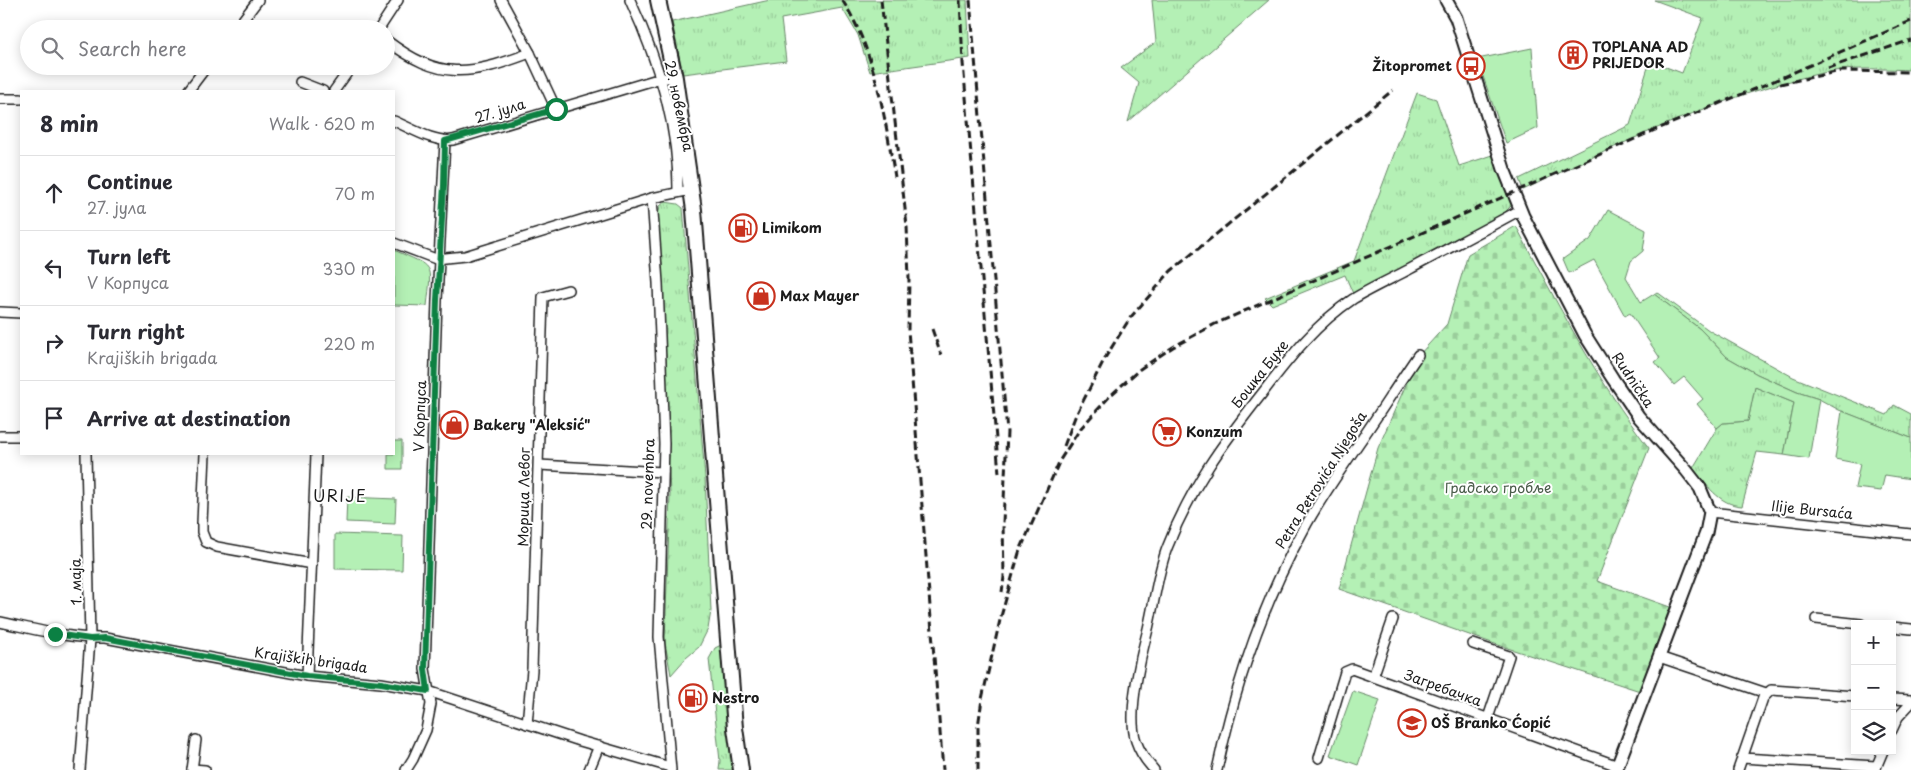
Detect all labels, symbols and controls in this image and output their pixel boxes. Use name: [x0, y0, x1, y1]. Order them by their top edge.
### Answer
search box: [20, 20, 395, 75]
icon: search: [38, 34, 66, 62]
text: Search here: [78, 34, 187, 62]
place label: TOPLANA AD PRIJEDOR: [1592, 36, 1689, 73]
building icon: TOPLANA AD PRIJEDOR: [1558, 40, 1588, 70]
bus stop icon: Žitopromet: [1456, 51, 1486, 81]
place label: Žitopromet: [1372, 55, 1452, 76]
street label: 29. новембра: [660, 59, 699, 154]
street label: 27. јула: [472, 93, 528, 128]
route start: [545, 98, 568, 121]
text: 8 min: [40, 107, 99, 139]
text: Walk · 620 m: [269, 111, 375, 135]
text: Continue: [87, 167, 173, 195]
icon: ahead: [40, 179, 68, 207]
text: 70 m: [335, 181, 375, 205]
text: 27. јула: [87, 195, 146, 219]
fuel station icon: Limikom: [728, 213, 758, 243]
place label: Limikom: [762, 217, 822, 238]
text: Turn left: [87, 242, 171, 270]
icon: left: [40, 254, 68, 282]
text: 330 m: [322, 256, 375, 280]
text: V Корпуса: [87, 270, 169, 294]
shop icon: Max Mayer: [746, 281, 776, 311]
place label: Max Mayer: [780, 285, 860, 306]
text: Turn right: [87, 317, 185, 345]
icon: right: [40, 329, 68, 357]
text: 220 m: [324, 331, 375, 355]
street label: Бошка Бухе: [1226, 335, 1293, 412]
text: Krajiških brigada: [87, 345, 217, 369]
street label: Rudnička: [1607, 348, 1660, 412]
street label: V Корпуса: [408, 380, 431, 452]
icon: arrive: [40, 404, 68, 432]
text: Arrive at destination: [87, 404, 291, 432]
street label: Petra Petrovića Njegoša: [1270, 407, 1372, 553]
shop icon: Bakery "Aleksić": [439, 410, 469, 440]
place label: Bakery "Aleksić": [473, 414, 590, 435]
supermarket icon: Konzum: [1152, 417, 1182, 447]
place label: Konzum: [1186, 421, 1243, 442]
street label: 29. novembra: [635, 438, 660, 530]
street label: Морица Левог: [512, 446, 535, 547]
park label: Градско гробље: [1445, 477, 1551, 498]
district label: URIJE: [313, 483, 367, 507]
street label: Ilije Bursaća: [1770, 495, 1854, 524]
street label: 1. маја: [65, 558, 86, 606]
map controls: [1851, 620, 1896, 755]
button: +: [1851, 620, 1896, 665]
route end: [44, 623, 67, 646]
street label: Krajiških brigada: [253, 641, 369, 678]
street label: Загребачка: [1402, 664, 1485, 711]
button: −: [1851, 665, 1896, 710]
fuel station icon: Nestro: [678, 683, 708, 713]
place label: Nestro: [712, 687, 759, 708]
school or university icon: OŠ Branko Ćopić: [1397, 708, 1427, 738]
button: layers: [1851, 710, 1896, 755]
place label: OŠ Branko Ćopić: [1431, 712, 1551, 733]

